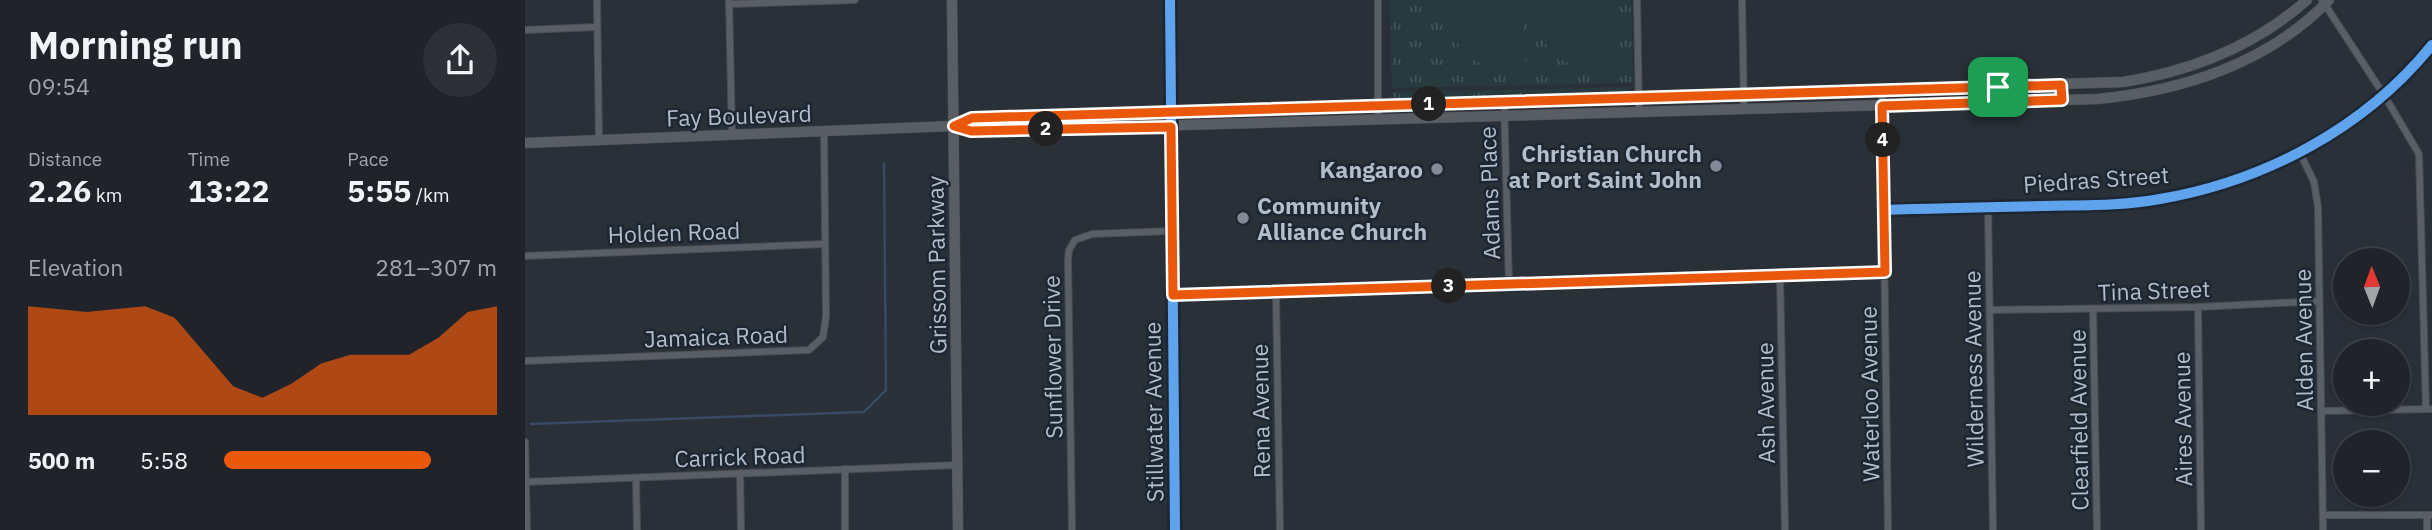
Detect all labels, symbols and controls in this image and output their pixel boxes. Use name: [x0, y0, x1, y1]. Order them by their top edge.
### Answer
text: Morning run: [28, 20, 243, 69]
button: share: [423, 23, 497, 97]
pin: [1968, 57, 2028, 117]
icon: arrive: [1979, 68, 2017, 106]
text: 09:54: [28, 71, 90, 101]
pin: 1: [1411, 86, 1447, 122]
text: 1: [1423, 91, 1434, 115]
street label: Fay Boulevard: [666, 97, 812, 133]
pin: 2: [1029, 111, 1063, 146]
text: 2: [1040, 116, 1051, 140]
pin: 4: [1865, 122, 1901, 158]
street label: Adams Place: [1472, 126, 1506, 260]
text: 4: [1877, 127, 1888, 151]
place label: Christian Church at Port Saint John: [1508, 138, 1702, 194]
text: Distance: [28, 147, 102, 171]
text: Time: [188, 147, 230, 171]
text: Pace: [347, 147, 389, 171]
place label: Kangaroo: [1320, 154, 1423, 184]
marker: Christian Church at Port Saint John: [1708, 158, 1724, 174]
street label: Piedras Street: [2022, 159, 2170, 199]
marker: Kangaroo: [1429, 161, 1445, 177]
text: 2.26: [28, 171, 91, 210]
text: 13:22: [188, 171, 270, 210]
text: 5:55: [347, 171, 411, 210]
street label: Grissom Parkway: [919, 175, 953, 354]
text: km: [91, 183, 122, 207]
text: /km: [411, 183, 450, 207]
place label: Community Alliance Church: [1257, 190, 1427, 246]
marker: Community Alliance Church: [1235, 210, 1251, 226]
street label: Holden Road: [607, 215, 741, 249]
north arrow: [2333, 248, 2410, 326]
map controls: [2333, 248, 2410, 507]
text: Elevation: [28, 252, 123, 282]
text: 281–307 m: [375, 252, 497, 282]
pin: 3: [1431, 268, 1467, 304]
street label: Alden Avenue: [2287, 269, 2319, 411]
street label: Wilderness Avenue: [1956, 270, 1990, 468]
text: 3: [1443, 273, 1454, 297]
street label: Tina Street: [2097, 273, 2211, 307]
street label: Sunflower Drive: [1036, 275, 1068, 439]
street label: Waterloo Avenue: [1852, 306, 1886, 482]
street label: Jamaica Road: [643, 318, 789, 354]
street label: Stillwater Avenue: [1136, 322, 1170, 502]
street label: Clearfield Avenue: [2061, 329, 2095, 511]
button: +: [2333, 339, 2410, 416]
street label: Ash Avenue: [1749, 342, 1781, 464]
street label: Rena Avenue: [1244, 343, 1276, 479]
street label: Aires Avenue: [2166, 351, 2198, 487]
button: −: [2333, 430, 2410, 507]
street label: Carrick Road: [674, 439, 806, 473]
text: 500 m: [28, 445, 95, 475]
text: 5:58: [140, 445, 188, 475]

